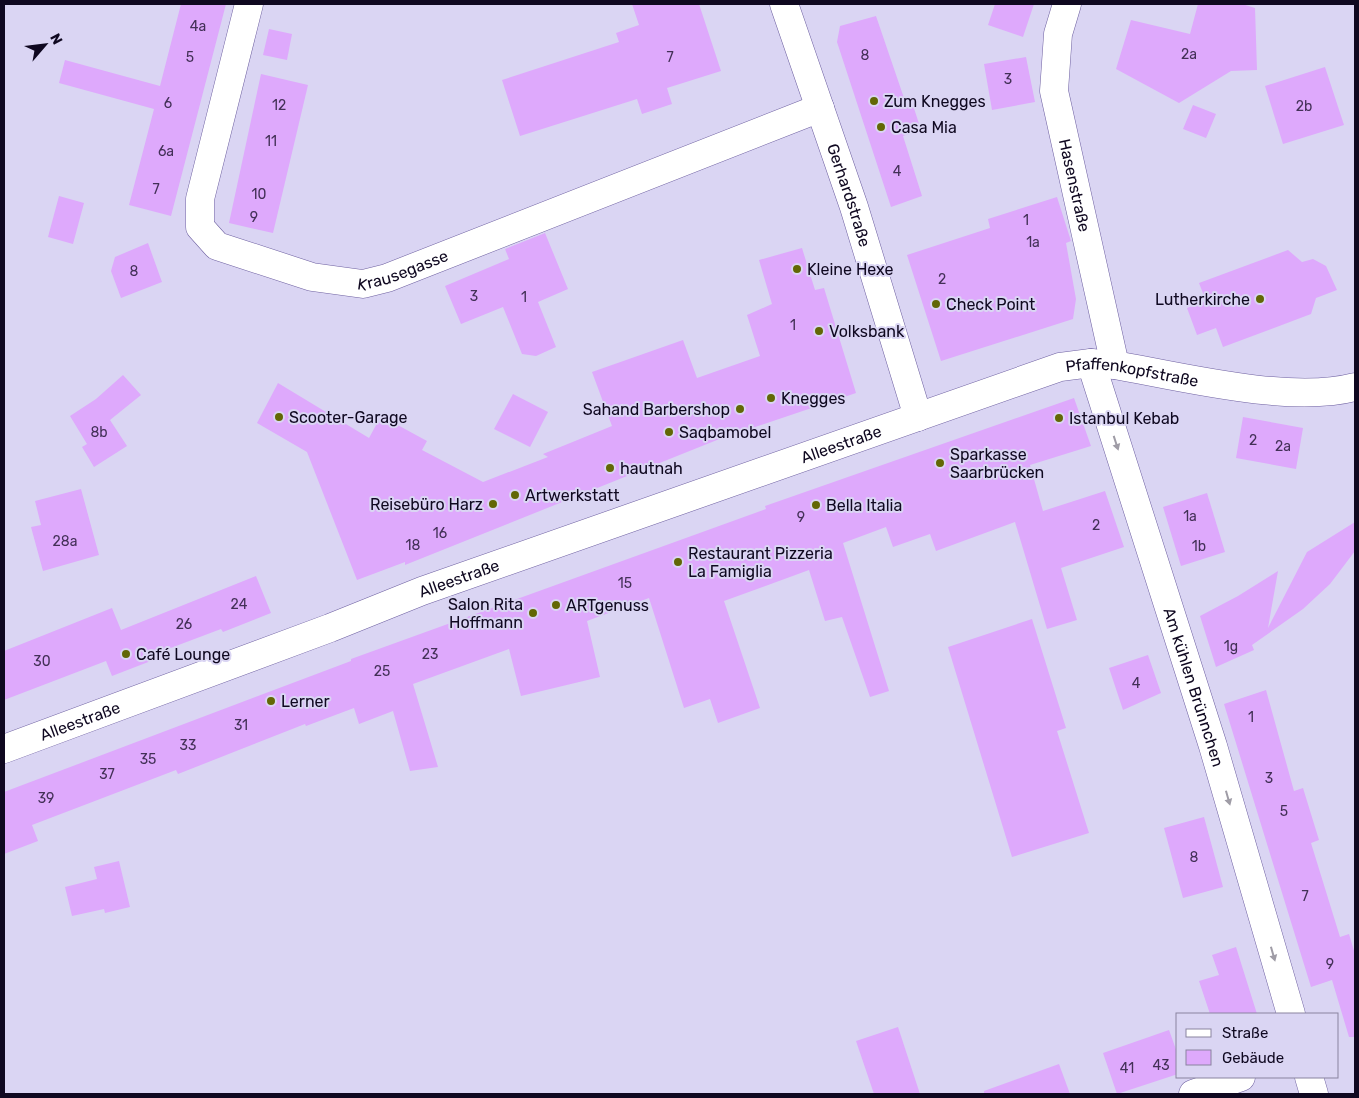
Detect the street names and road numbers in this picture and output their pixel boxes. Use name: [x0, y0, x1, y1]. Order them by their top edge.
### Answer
street label: Hasenstraße: [1055, 137, 1095, 234]
street label: Gerhardstraße: [823, 141, 875, 249]
street label: Krausegasse: [356, 245, 451, 294]
street label: Pfaffenkopfstraße: [1064, 353, 1200, 390]
street label: Alleestraße: [798, 421, 884, 467]
street label: Alleestraße: [416, 555, 502, 601]
street label: Am kühlen Brünnchen: [1160, 605, 1228, 769]
street label: Alleestraße: [37, 697, 123, 744]

